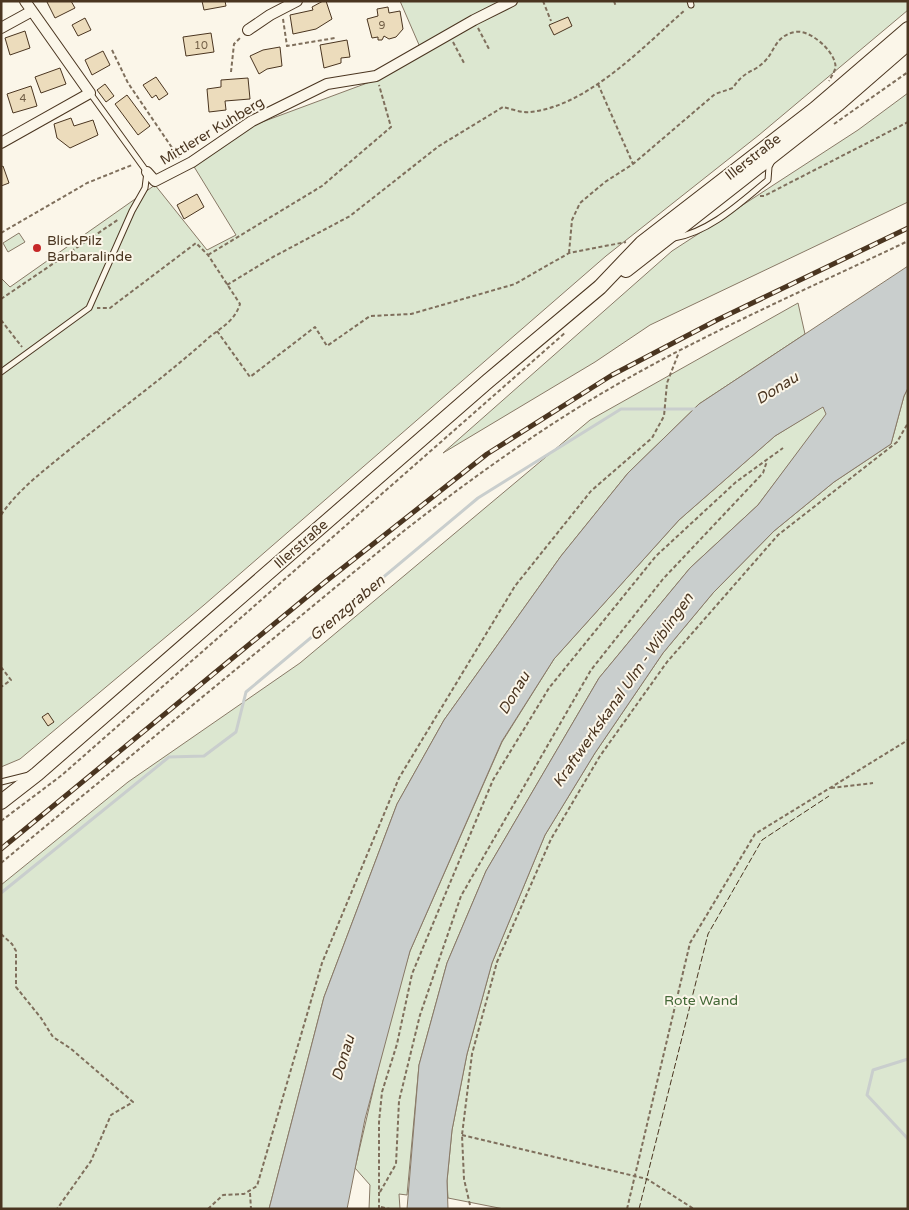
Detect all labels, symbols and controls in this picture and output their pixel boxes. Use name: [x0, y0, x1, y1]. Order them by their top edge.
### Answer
house number: 9: [379, 19, 386, 32]
house number: 10: [194, 39, 208, 52]
house number: 4: [20, 92, 27, 105]
street label: Mittlerer Kuhberg: [157, 93, 267, 169]
street label: Illerstraße: [722, 130, 784, 184]
place label: BlickPilz Barbaralinde: [47, 232, 132, 265]
marker: BlickPilz Barbaralinde: [31, 242, 43, 254]
water label: Donau: [752, 368, 802, 408]
street label: Illerstraße: [271, 516, 331, 572]
water label: Grenzgraben: [306, 571, 389, 645]
water label: Kraftwerkskanal Ulm - Wiblingen: [549, 589, 698, 790]
water label: Donau: [494, 668, 534, 718]
park label: Rote Wand: [664, 992, 738, 1009]
water label: Donau: [328, 1032, 359, 1083]

